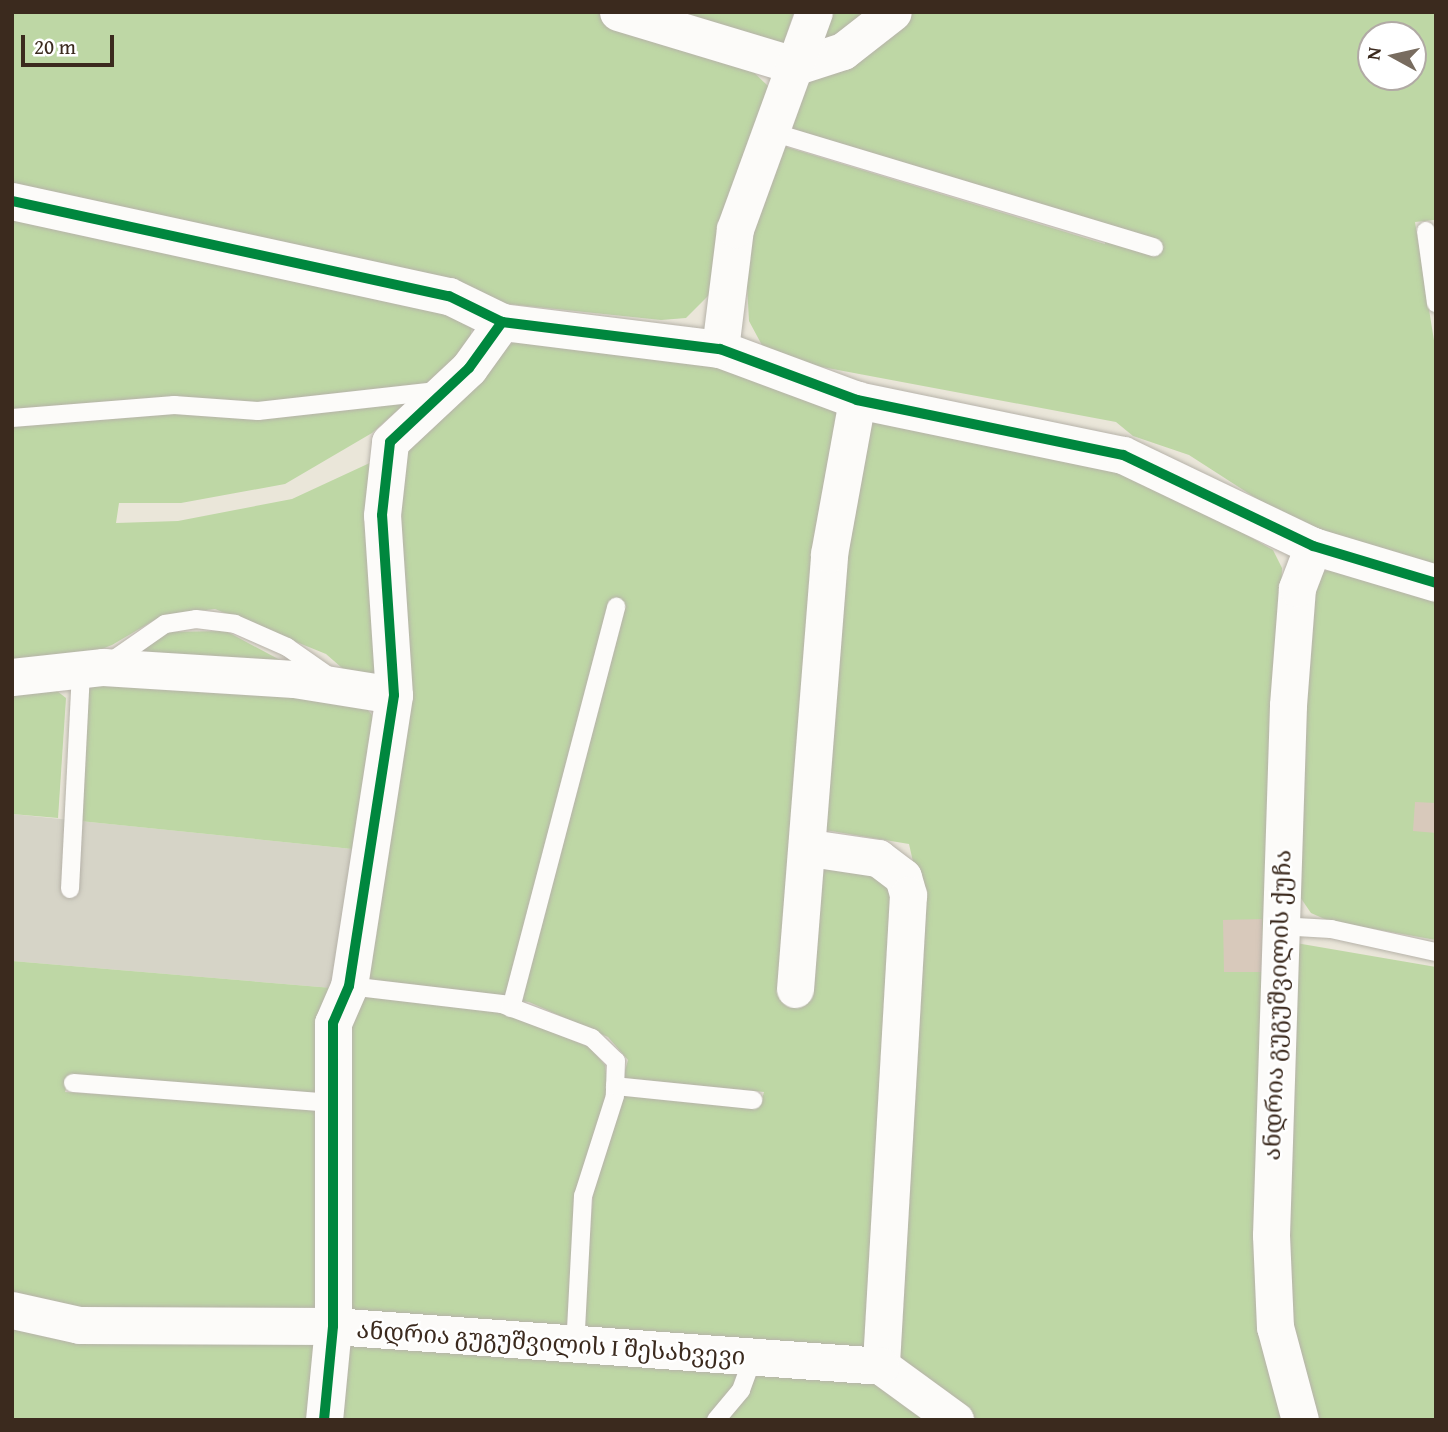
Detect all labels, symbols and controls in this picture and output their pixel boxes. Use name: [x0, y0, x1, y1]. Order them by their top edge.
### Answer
scale bar: [24, 21, 117, 65]
north arrow: [1357, 21, 1427, 91]
text: 20 m: [34, 31, 76, 62]
text: N: [1358, 45, 1388, 62]
street label: ანდრია გუგუშვილის ქუჩა: [1257, 849, 1297, 1161]
street label: ანდრია გუგუშვილის I შესახვევი: [356, 1315, 746, 1371]

